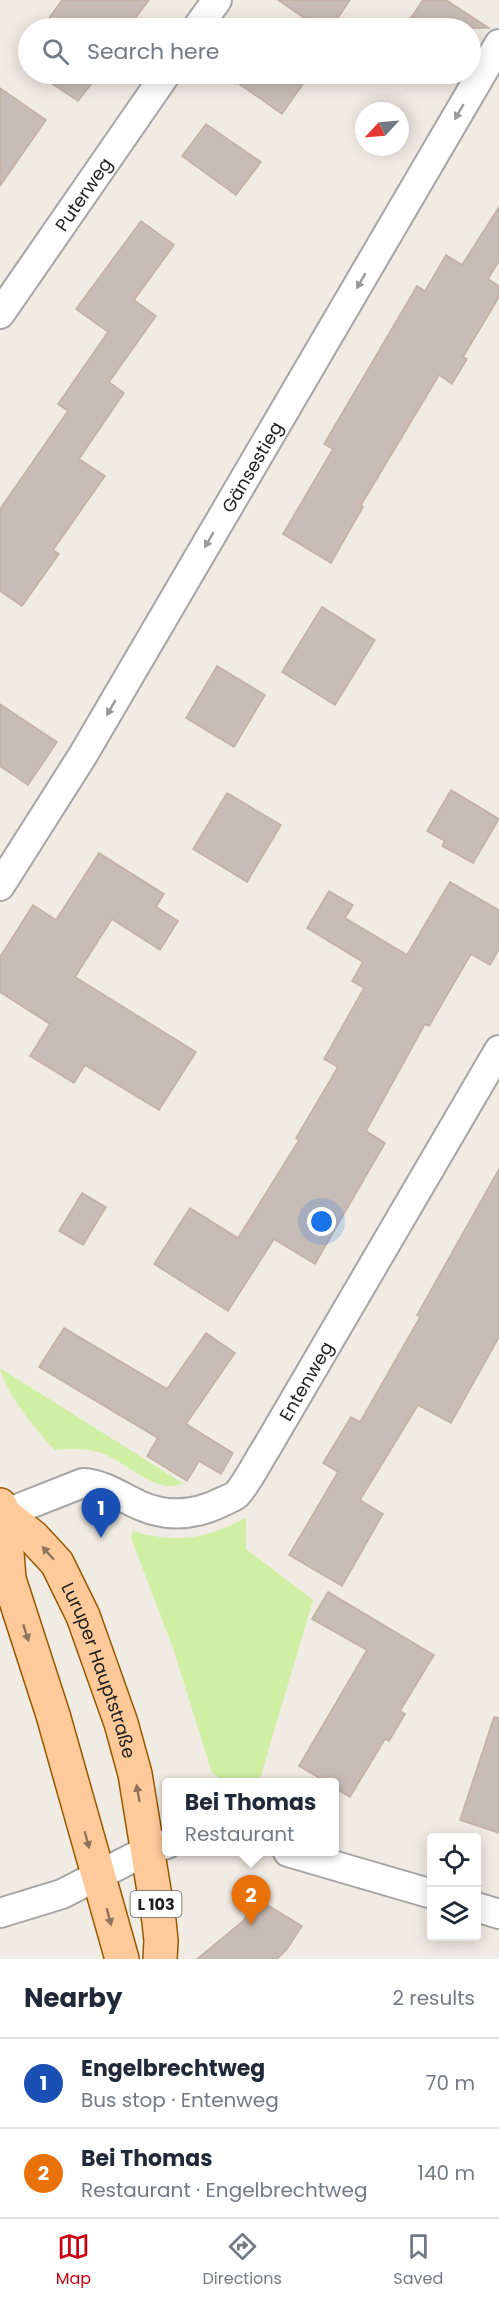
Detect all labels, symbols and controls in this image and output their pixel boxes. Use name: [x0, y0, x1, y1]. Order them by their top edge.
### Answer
search box: [18, 18, 481, 84]
icon: search: [39, 35, 72, 68]
text: Search here: [87, 36, 220, 67]
north arrow: [355, 102, 409, 156]
one-way arrow: [454, 104, 464, 121]
street label: Puterweg: [49, 152, 117, 236]
one-way arrow: [355, 273, 366, 289]
street label: Gänsestieg: [215, 416, 288, 517]
one-way arrow: [204, 532, 215, 548]
one-way arrow: [105, 700, 116, 716]
your location: [307, 1207, 336, 1236]
street label: Entenweg: [273, 1336, 339, 1425]
pin: 1: [82, 1488, 120, 1538]
one-way arrow: [42, 1546, 55, 1561]
street label: Luruper Hauptstraße: [56, 1578, 143, 1761]
one-way arrow: [22, 1624, 31, 1642]
popup: [162, 1778, 339, 1856]
one-way arrow: [133, 1783, 142, 1802]
text: Bei Thomas: [185, 1787, 316, 1818]
text: Restaurant: [185, 1820, 294, 1848]
one-way arrow: [83, 1831, 93, 1849]
map controls: [427, 1833, 481, 1941]
button: locate: [427, 1833, 481, 1887]
pin: 2: [232, 1876, 270, 1925]
button: layers: [427, 1887, 481, 1941]
road number: L 103: [130, 1891, 182, 1917]
one-way arrow: [104, 1908, 114, 1927]
text: Nearby: [24, 1980, 122, 2016]
text: 2 results: [392, 1984, 475, 2012]
text: Engelbrechtweg: [81, 2053, 265, 2084]
text: 1: [40, 2069, 47, 2097]
text: 70 m: [426, 2069, 475, 2097]
text: Bus stop · Entenweg: [81, 2086, 279, 2114]
text: Bei Thomas: [81, 2143, 213, 2174]
text: 2: [38, 2159, 49, 2187]
text: 140 m: [418, 2159, 475, 2187]
text: Restaurant · Engelbrechtweg: [81, 2176, 367, 2204]
tab: Map: [56, 2230, 91, 2291]
tab: Directions: [203, 2230, 282, 2291]
tab: Saved: [393, 2230, 443, 2291]

